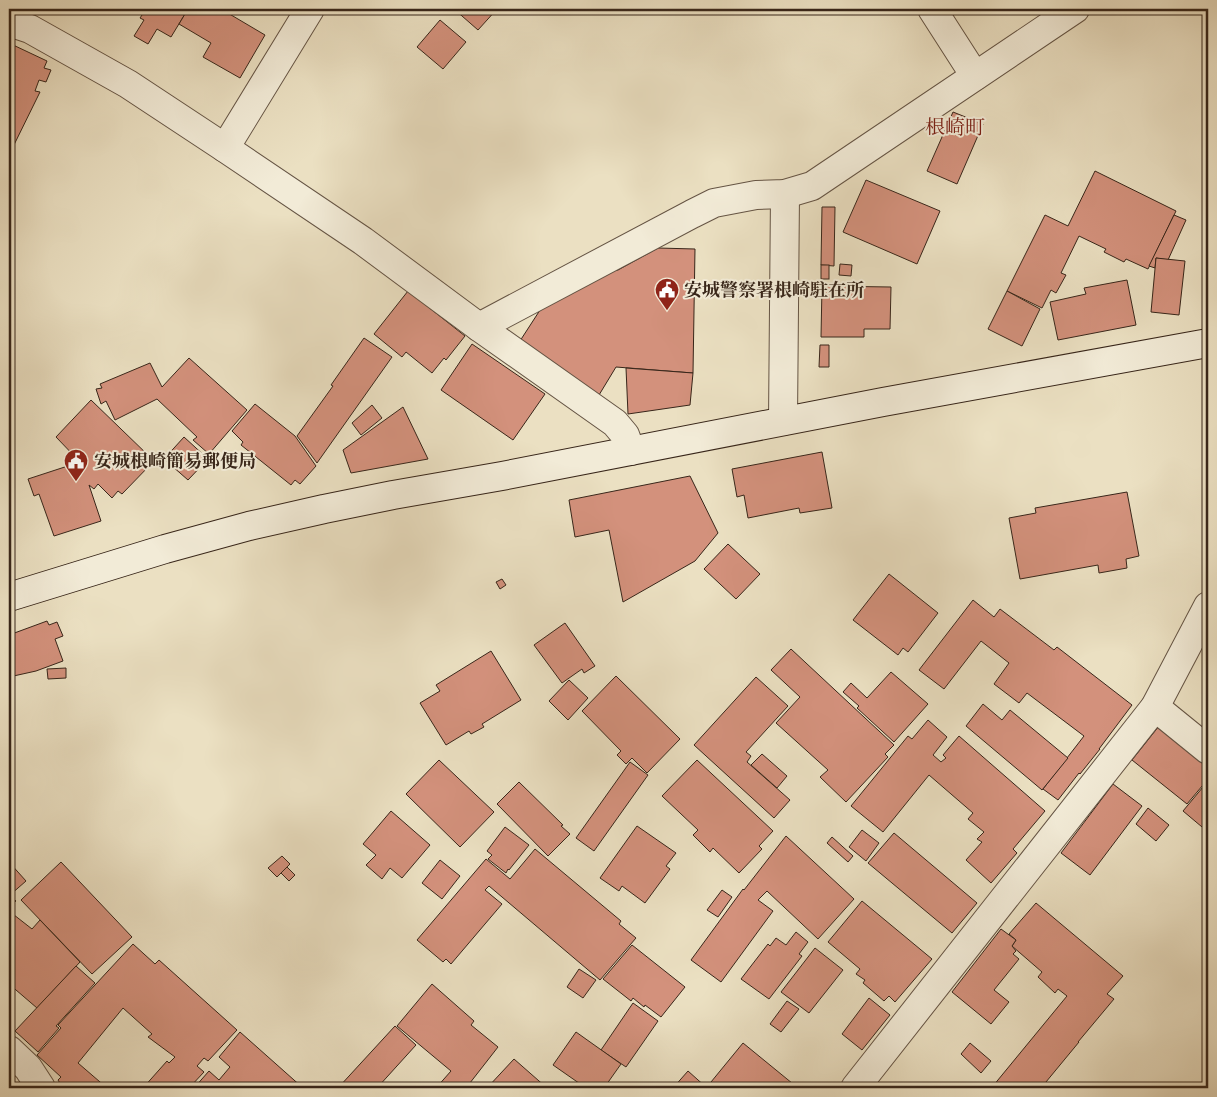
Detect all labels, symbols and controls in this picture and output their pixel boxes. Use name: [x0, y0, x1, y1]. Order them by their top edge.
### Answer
district label: 根崎町: [925, 116, 985, 141]
public building icon: 安城警察署根崎駐在所: [654, 277, 680, 311]
place label: 安城警察署根崎駐在所: [684, 280, 864, 303]
public building icon: 安城根崎簡易郵便局: [63, 448, 89, 482]
place label: 安城根崎簡易郵便局: [94, 451, 256, 474]

